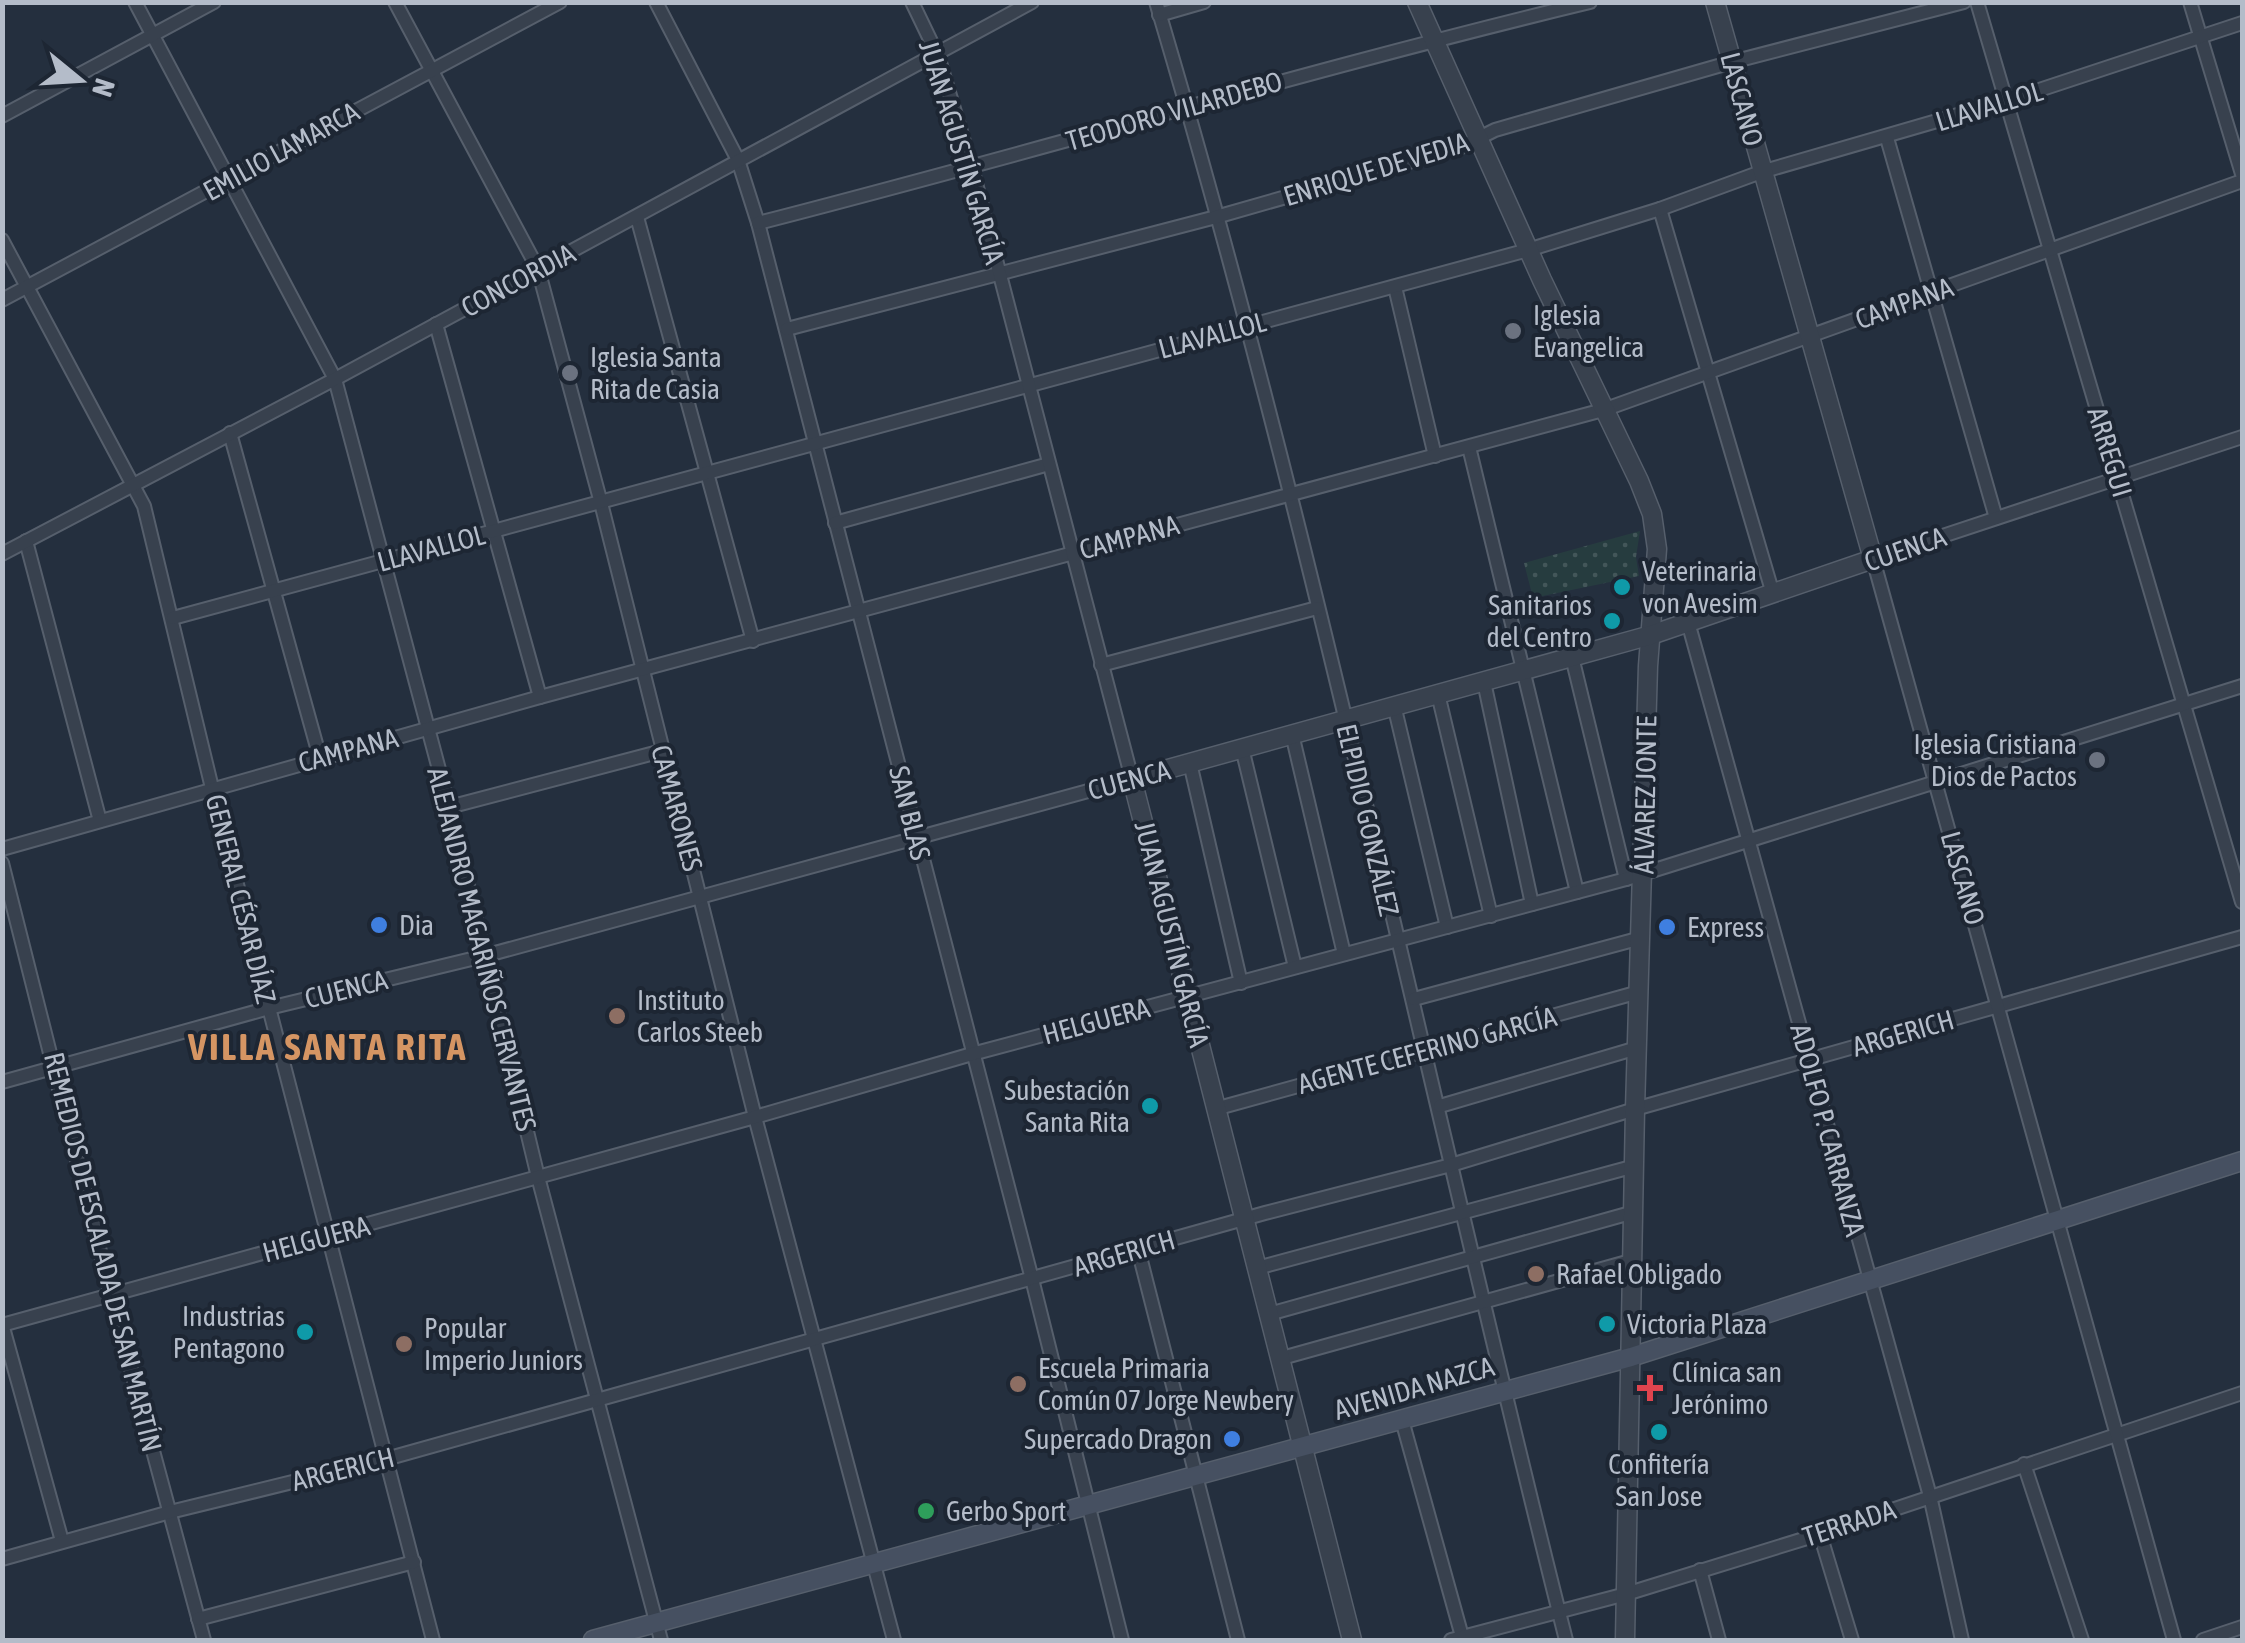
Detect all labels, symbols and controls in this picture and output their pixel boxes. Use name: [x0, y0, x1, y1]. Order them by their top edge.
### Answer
north arrow: [30, 30, 130, 130]
street label: JUAN AGUSTÍN GARCÍA: [913, 36, 1011, 268]
street label: LASCANO: [1714, 49, 1770, 149]
street label: TEODORO VILARDEBO: [1062, 65, 1286, 157]
text: N: [86, 75, 122, 101]
street label: LLAVALLOL: [1932, 75, 2046, 137]
street label: EMILIO LAMARCA: [198, 95, 365, 207]
street label: ENRIQUE DE VEDIA: [1280, 126, 1473, 212]
street label: CONCORDIA: [456, 237, 580, 323]
street label: CAMPANA: [1851, 270, 1957, 335]
place label: Iglesia Evangelica: [1533, 299, 1644, 363]
street label: LLAVALLOL: [1155, 305, 1269, 365]
marker: Iglesia Evangelica: [1502, 320, 1524, 342]
place label: Iglesia Santa Rita de Casia: [590, 341, 722, 405]
marker: Iglesia Santa Rita de Casia: [559, 362, 581, 384]
street label: ARREGUI: [2081, 403, 2139, 501]
street label: CAMPANA: [1076, 508, 1182, 566]
street label: LLAVALLOL: [374, 518, 488, 578]
street label: CUENCA: [1860, 520, 1950, 578]
place label: Veterinaria von Avesim: [1642, 555, 1758, 619]
marker: Veterinaria von Avesim: [1611, 576, 1633, 598]
place label: Sanitarios del Centro: [1486, 589, 1592, 653]
marker: Sanitarios del Centro: [1601, 610, 1623, 632]
street label: ÁLVAREZ JONTE: [1628, 716, 1662, 874]
street label: CAMPANA: [295, 721, 401, 779]
street label: ELPIDIO GONZÁLEZ: [1330, 721, 1406, 919]
place label: Iglesia Cristiana Dios de Pactos: [1913, 728, 2077, 792]
street label: CAMARONES: [645, 742, 709, 875]
marker: Iglesia Cristiana Dios de Pactos: [2086, 749, 2108, 771]
street label: CUENCA: [1084, 754, 1174, 806]
street label: SAN BLAS: [883, 763, 937, 863]
street label: ALEJANDRO MAGARIÑOS CERVANTES: [421, 764, 543, 1134]
street label: GENERAL CÉSAR DÍAZ: [200, 791, 282, 1007]
street label: JUAN AGUSTÍN GARCÍA: [1128, 818, 1216, 1051]
street label: LASCANO: [1934, 828, 1992, 928]
place label: Dia: [399, 909, 434, 941]
place label: Express: [1687, 911, 1764, 943]
marker: Dia: [368, 914, 390, 936]
marker: Express: [1656, 916, 1678, 938]
street label: CUENCA: [301, 963, 391, 1015]
place label: Instituto Carlos Steeb: [637, 984, 763, 1048]
street label: HELGUERA: [1039, 991, 1153, 1051]
street label: AGENTE CEFERINO GARCÍA: [1294, 1000, 1560, 1100]
street label: ARGERICH: [1848, 1003, 1958, 1063]
marker: Instituto Carlos Steeb: [606, 1005, 628, 1027]
street label: ADOLFO P. CARRANZA: [1784, 1020, 1872, 1240]
district label: VILLA SANTA RITA: [187, 1025, 468, 1068]
street label: REMEDIOS DE ESCALADA DE SAN MARTÍN: [38, 1049, 168, 1455]
place label: Subestación Santa Rita: [1004, 1074, 1130, 1138]
marker: Subestación Santa Rita: [1139, 1095, 1161, 1117]
street label: HELGUERA: [259, 1209, 373, 1269]
street label: ARGERICH: [1069, 1223, 1179, 1283]
place label: Rafael Obligado: [1556, 1258, 1722, 1290]
marker: Rafael Obligado: [1525, 1263, 1547, 1285]
place label: Industrias Pentagono: [173, 1300, 285, 1364]
place label: Victoria Plaza: [1627, 1308, 1767, 1340]
place label: Popular Imperio Juniors: [424, 1312, 583, 1376]
marker: Victoria Plaza: [1596, 1313, 1618, 1335]
marker: Industrias Pentagono: [294, 1321, 316, 1343]
marker: Popular Imperio Juniors: [393, 1333, 415, 1355]
street label: AVENIDA NAZCA: [1330, 1350, 1498, 1426]
place label: Escuela Primaria Común 07 Jorge Newbery: [1038, 1352, 1294, 1416]
place label: Clínica san Jerónimo: [1672, 1356, 1782, 1420]
marker: Escuela Primaria Común 07 Jorge Newbery: [1007, 1373, 1029, 1395]
marker: Clínica san Jerónimo: [1637, 1375, 1663, 1401]
marker: Confitería San Jose: [1648, 1421, 1670, 1443]
place label: Supercado Dragon: [1024, 1423, 1212, 1455]
marker: Supercado Dragon: [1221, 1428, 1243, 1450]
street label: ARGERICH: [289, 1441, 397, 1497]
place label: Confitería San Jose: [1608, 1448, 1710, 1512]
street label: TERRADA: [1799, 1493, 1900, 1553]
place label: Gerbo Sport: [946, 1495, 1066, 1527]
marker: Gerbo Sport: [915, 1500, 937, 1522]

